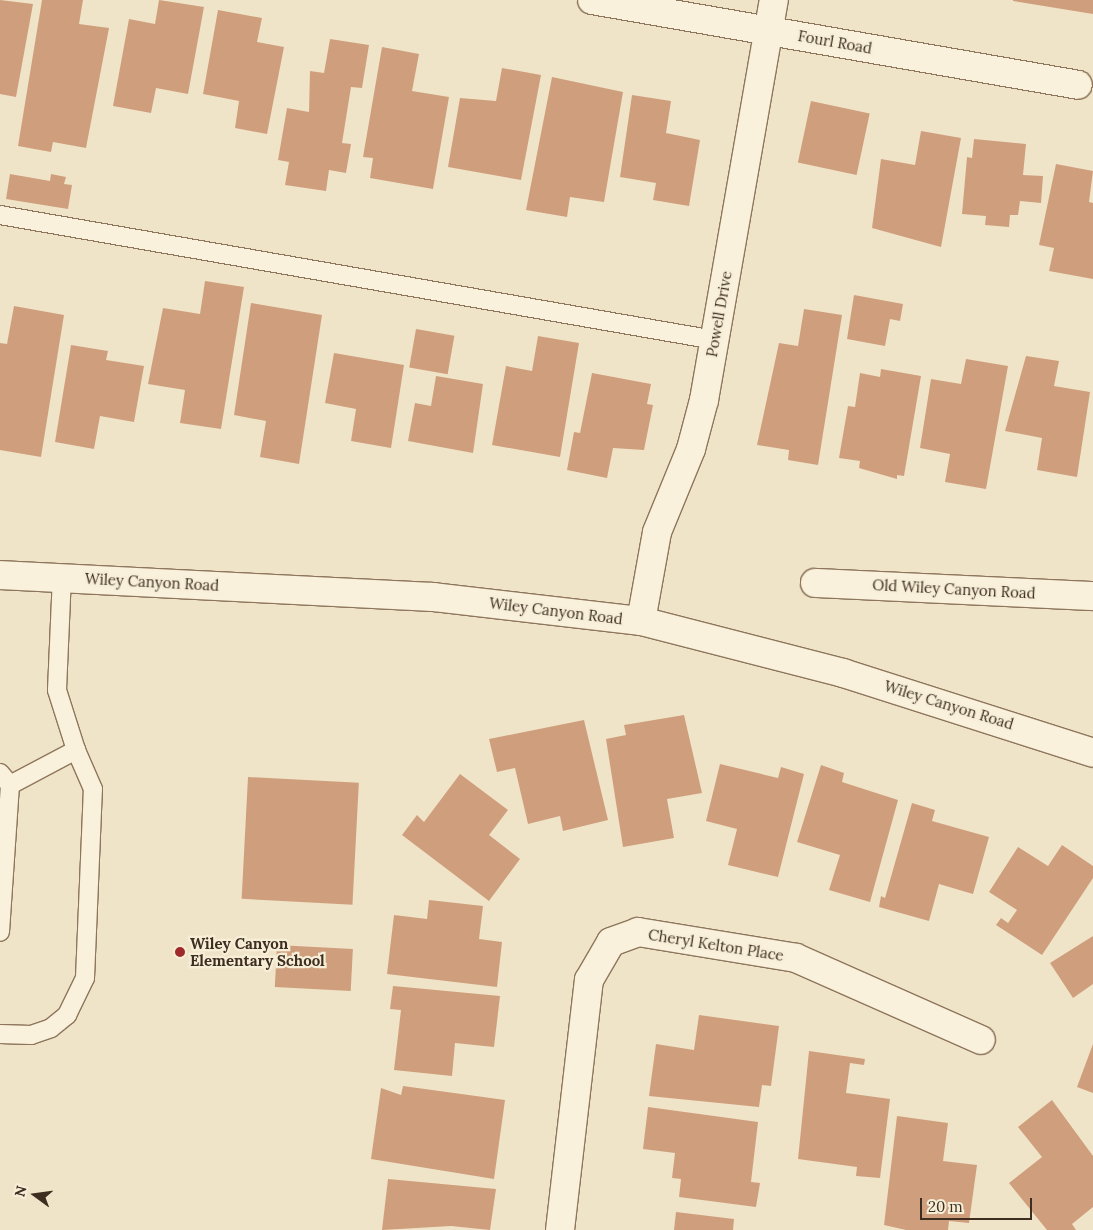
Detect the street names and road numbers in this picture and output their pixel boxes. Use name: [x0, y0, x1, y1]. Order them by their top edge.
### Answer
street label: Fourl Road: [797, 27, 873, 57]
street label: Powell Drive: [703, 270, 735, 358]
street label: Wiley Canyon Road: [84, 569, 220, 595]
street label: Old Wiley Canyon Road: [872, 576, 1036, 602]
street label: Wiley Canyon Road: [488, 594, 624, 628]
street label: Wiley Canyon Road: [882, 677, 1016, 733]
street label: Cheryl Kelton Place: [647, 925, 785, 965]

